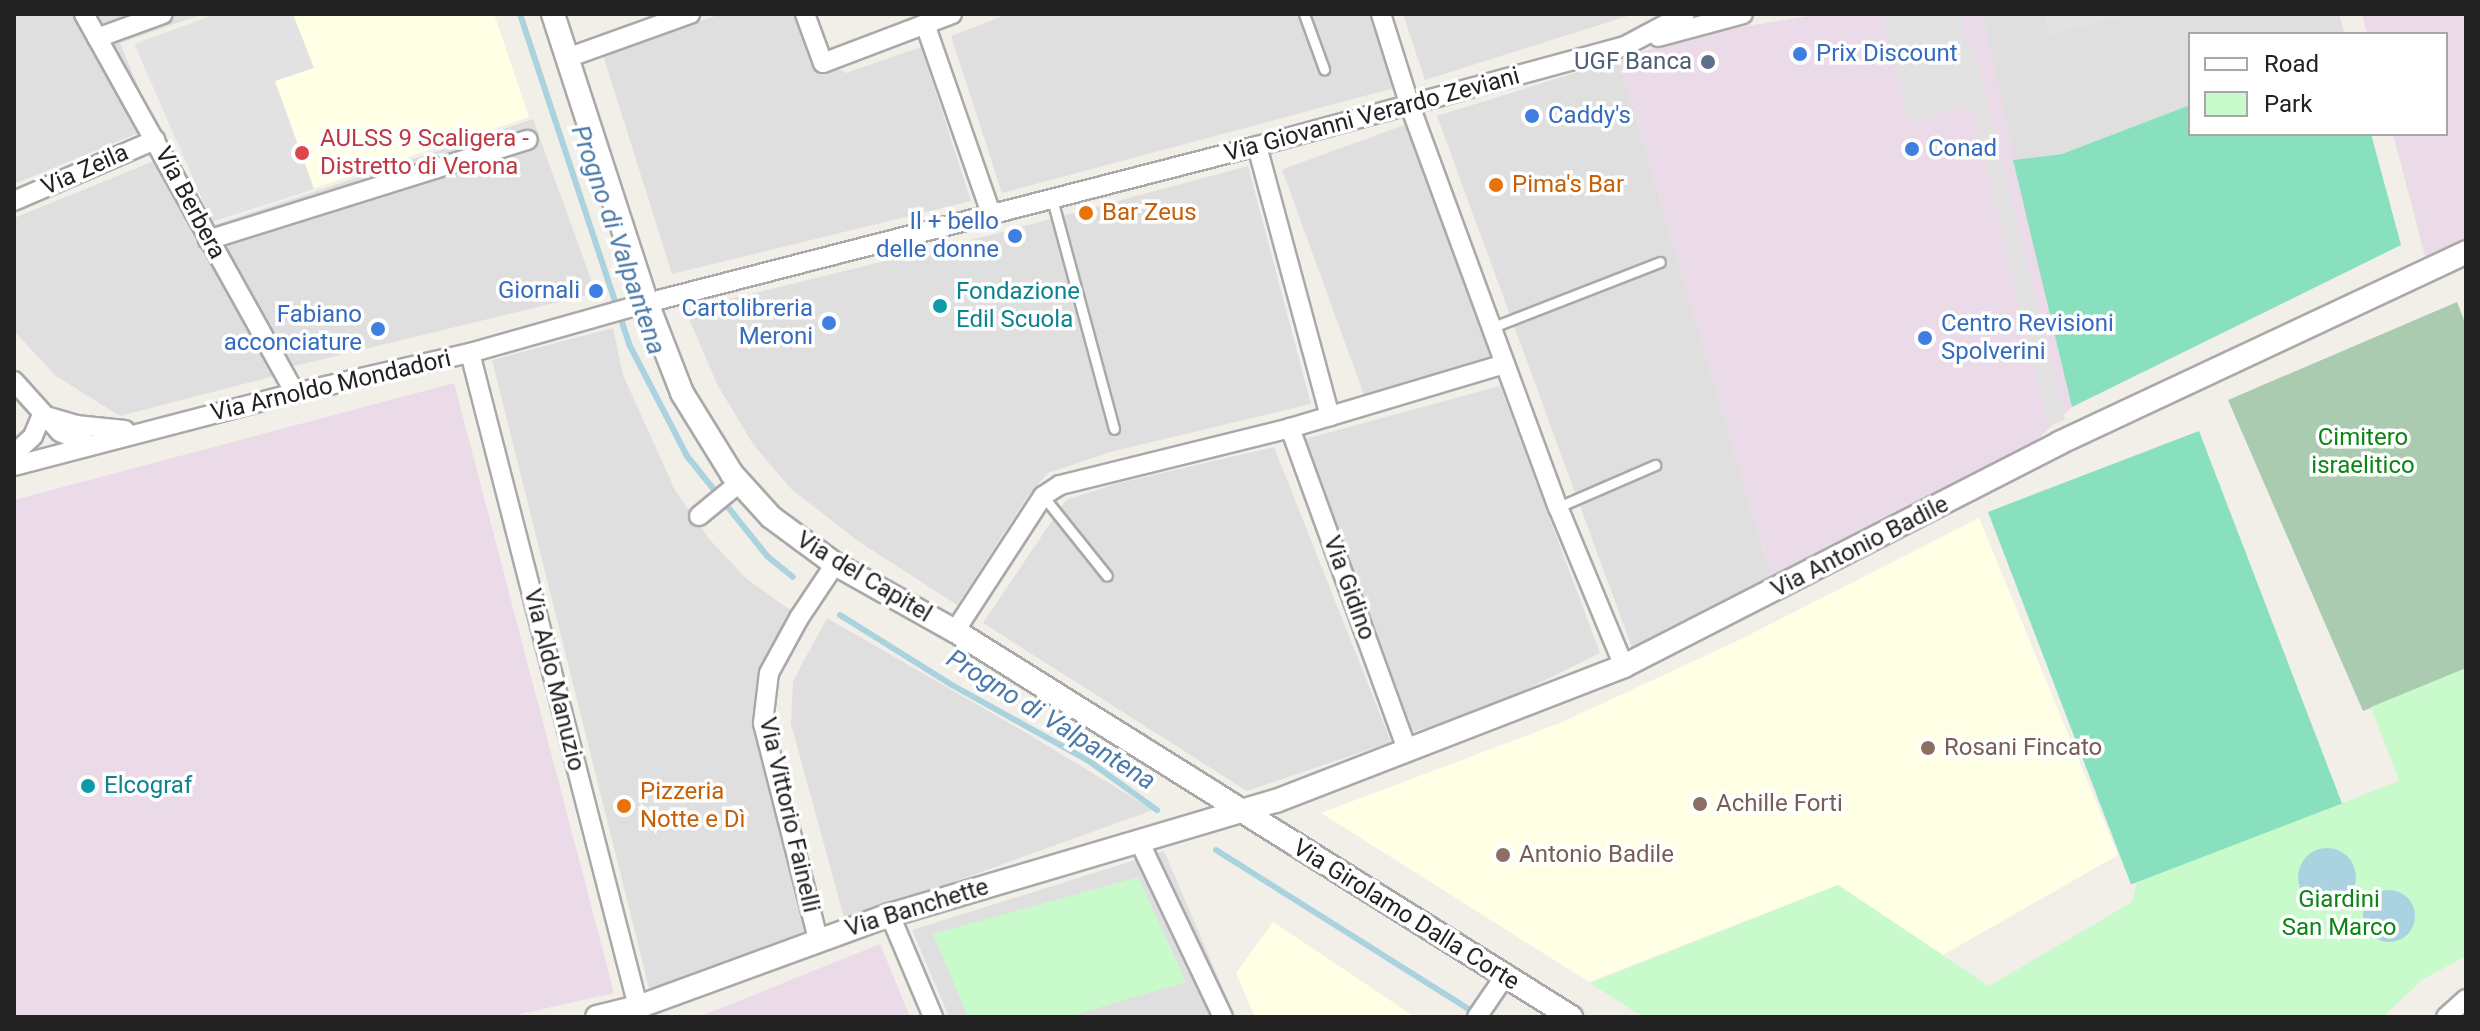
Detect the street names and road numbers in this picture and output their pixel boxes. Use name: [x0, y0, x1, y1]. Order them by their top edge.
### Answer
street label: Via Giovanni Verardo Zeviani: [1221, 62, 1523, 168]
street label: Via Zeila: [37, 138, 133, 202]
street label: Via Berbera: [148, 142, 232, 264]
street label: Via Arnoldo Mondadori: [208, 344, 454, 428]
street label: Via Antonio Badile: [1767, 490, 1953, 604]
street label: Via del Capitel: [791, 525, 937, 629]
street label: Via Gidino: [1317, 532, 1381, 644]
street label: Via Aldo Manuzio: [517, 586, 591, 774]
street label: Via Vittorio Fainelli: [753, 715, 825, 915]
street label: Via Girolamo Dalla Corte: [1287, 833, 1525, 997]
street label: Via Banchette: [842, 873, 992, 943]

